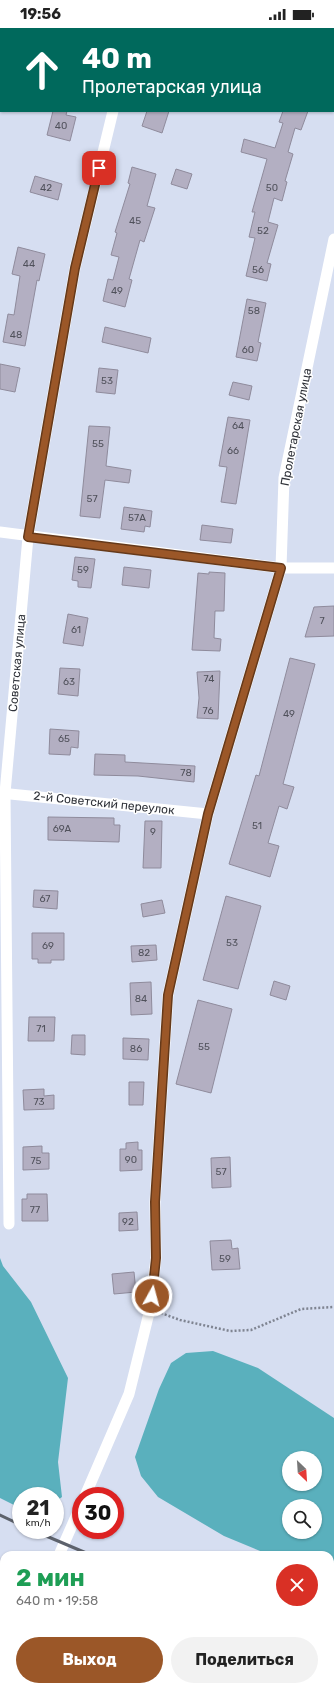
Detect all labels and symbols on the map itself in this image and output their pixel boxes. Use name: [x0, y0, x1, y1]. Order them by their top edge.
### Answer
house number: 40: [55, 120, 67, 132]
pin: [82, 151, 116, 185]
house number: 42: [40, 182, 52, 194]
house number: 50: [266, 182, 278, 194]
house number: 45: [129, 215, 141, 227]
house number: 52: [257, 225, 269, 237]
house number: 44: [23, 258, 35, 270]
house number: 56: [252, 264, 264, 276]
house number: 49: [111, 285, 123, 297]
house number: 58: [248, 305, 260, 317]
house number: 48: [10, 329, 22, 341]
house number: 60: [242, 344, 254, 356]
street label: Пролетарская улица: [278, 367, 314, 487]
house number: 53: [101, 375, 113, 387]
house number: 64: [232, 420, 244, 432]
house number: 55: [92, 438, 104, 450]
house number: 66: [227, 445, 239, 457]
house number: 57: [86, 493, 98, 505]
house number: 57А: [128, 512, 146, 524]
house number: 59: [77, 564, 89, 576]
street label: Советская улица: [6, 613, 28, 713]
house number: 7: [319, 615, 325, 627]
house number: 61: [71, 624, 81, 636]
house number: 74: [204, 673, 215, 685]
house number: 63: [63, 676, 75, 688]
house number: 76: [203, 705, 213, 717]
house number: 49: [283, 708, 295, 720]
house number: 65: [58, 733, 70, 745]
house number: 78: [180, 767, 192, 779]
street label: 2-й Советский переулок: [33, 789, 176, 817]
house number: 51: [252, 820, 262, 832]
house number: 69А: [53, 823, 72, 835]
house number: 9: [150, 826, 156, 838]
house number: 67: [40, 893, 50, 905]
house number: 53: [226, 937, 238, 949]
house number: 69: [42, 940, 54, 952]
house number: 82: [138, 947, 150, 959]
house number: 84: [135, 993, 147, 1005]
house number: 71: [36, 1023, 46, 1035]
house number: 55: [198, 1041, 210, 1053]
house number: 86: [130, 1043, 142, 1055]
house number: 73: [33, 1096, 45, 1108]
house number: 90: [125, 1154, 137, 1166]
house number: 75: [30, 1155, 42, 1167]
house number: 57: [215, 1166, 227, 1178]
house number: 77: [30, 1204, 40, 1216]
house number: 92: [122, 1216, 134, 1228]
house number: 59: [219, 1253, 231, 1265]
position arrow: [131, 1275, 173, 1317]
north arrow: [282, 1451, 322, 1491]
speed limit sign: 30: [72, 1487, 124, 1539]

